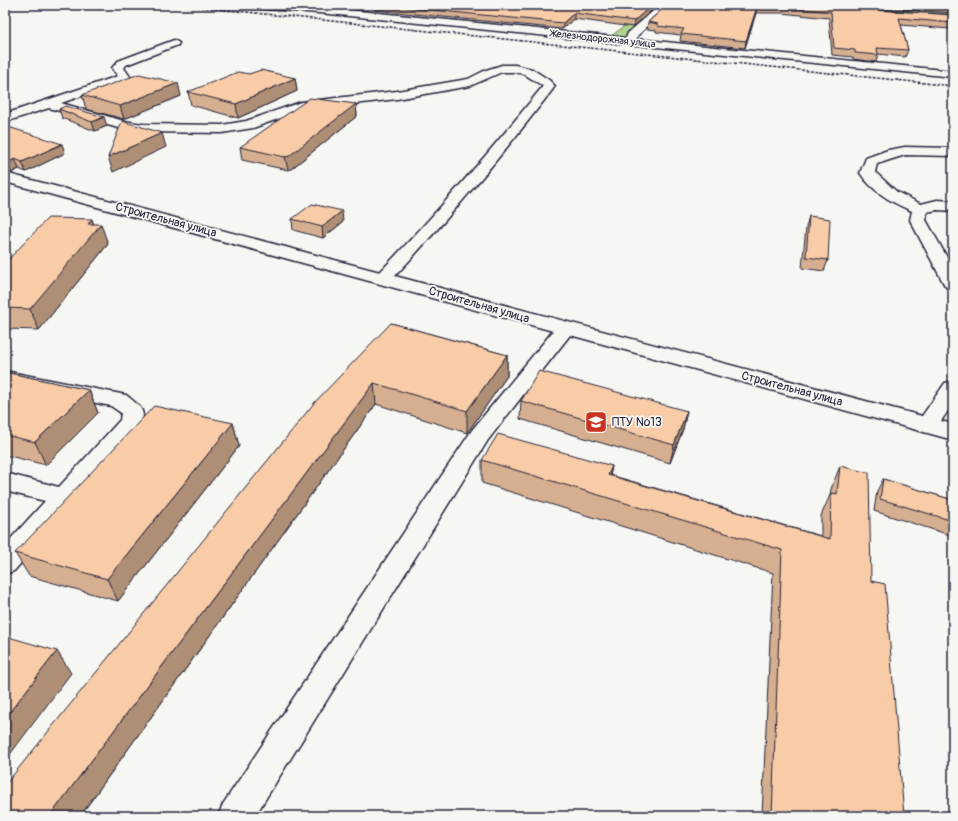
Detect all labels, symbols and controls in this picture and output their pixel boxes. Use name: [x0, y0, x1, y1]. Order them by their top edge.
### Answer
street label: Железнодорожная улица: [548, 27, 656, 51]
street label: Строительная улица: [114, 199, 219, 241]
street label: Строительная улица: [427, 283, 532, 327]
street label: Строительная улица: [740, 368, 845, 410]
school or university icon: ПТУ №13: [583, 409, 609, 435]
place label: ПТУ №13: [612, 415, 662, 430]

